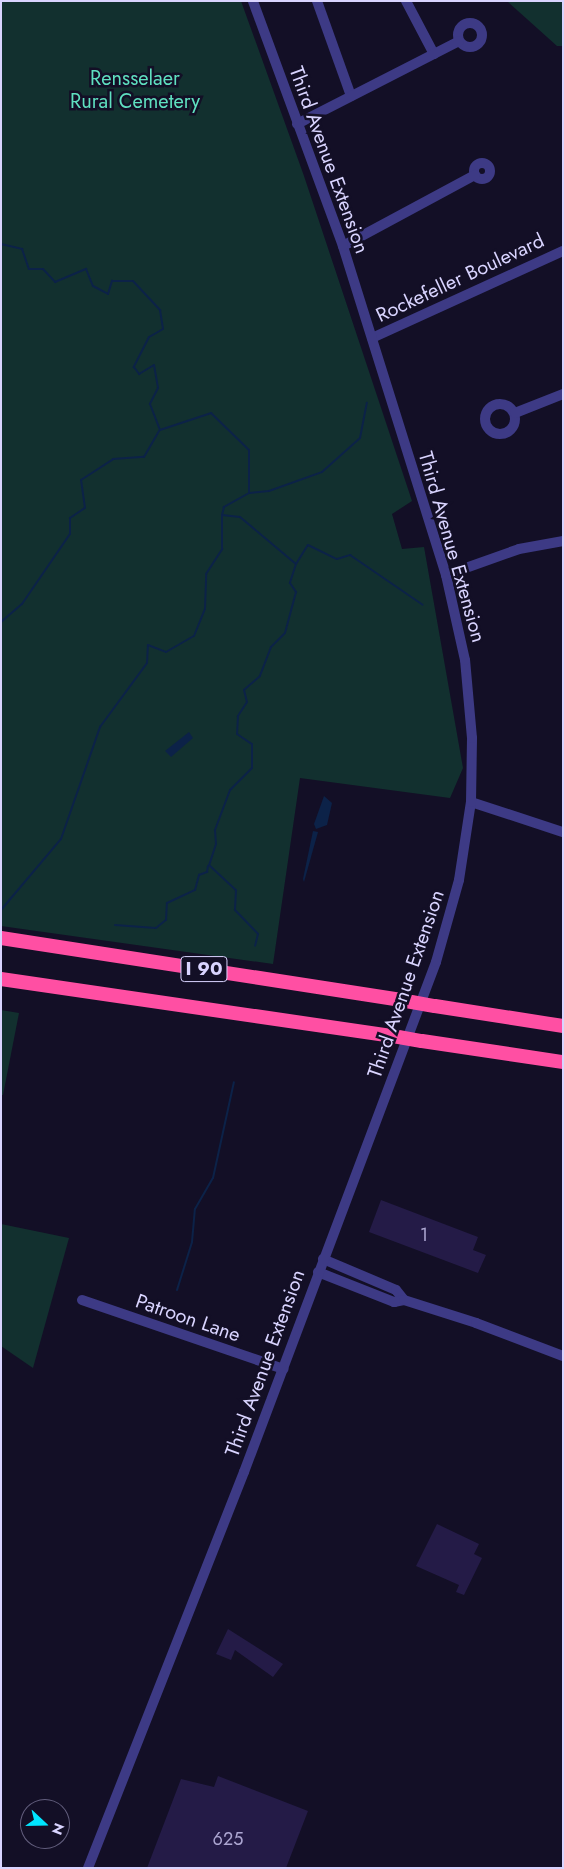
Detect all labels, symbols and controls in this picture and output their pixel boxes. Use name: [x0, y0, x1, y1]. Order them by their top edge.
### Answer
street label: Third Avenue Extension: [284, 63, 374, 257]
park label: Rensselaer Rural Cemetery: [70, 66, 200, 113]
street label: Rockefeller Boulevard: [372, 229, 548, 327]
street label: Third Avenue Extension: [413, 449, 491, 645]
street label: Third Avenue Extension: [363, 887, 449, 1081]
road number: I 90: [180, 952, 228, 986]
house number: 1: [420, 1224, 428, 1246]
street label: Third Avenue Extension: [220, 1266, 310, 1460]
street label: Patroon Lane: [133, 1289, 243, 1347]
north arrow: [20, 1799, 70, 1849]
text: N: [47, 1820, 69, 1838]
house number: 625: [213, 1828, 243, 1850]

